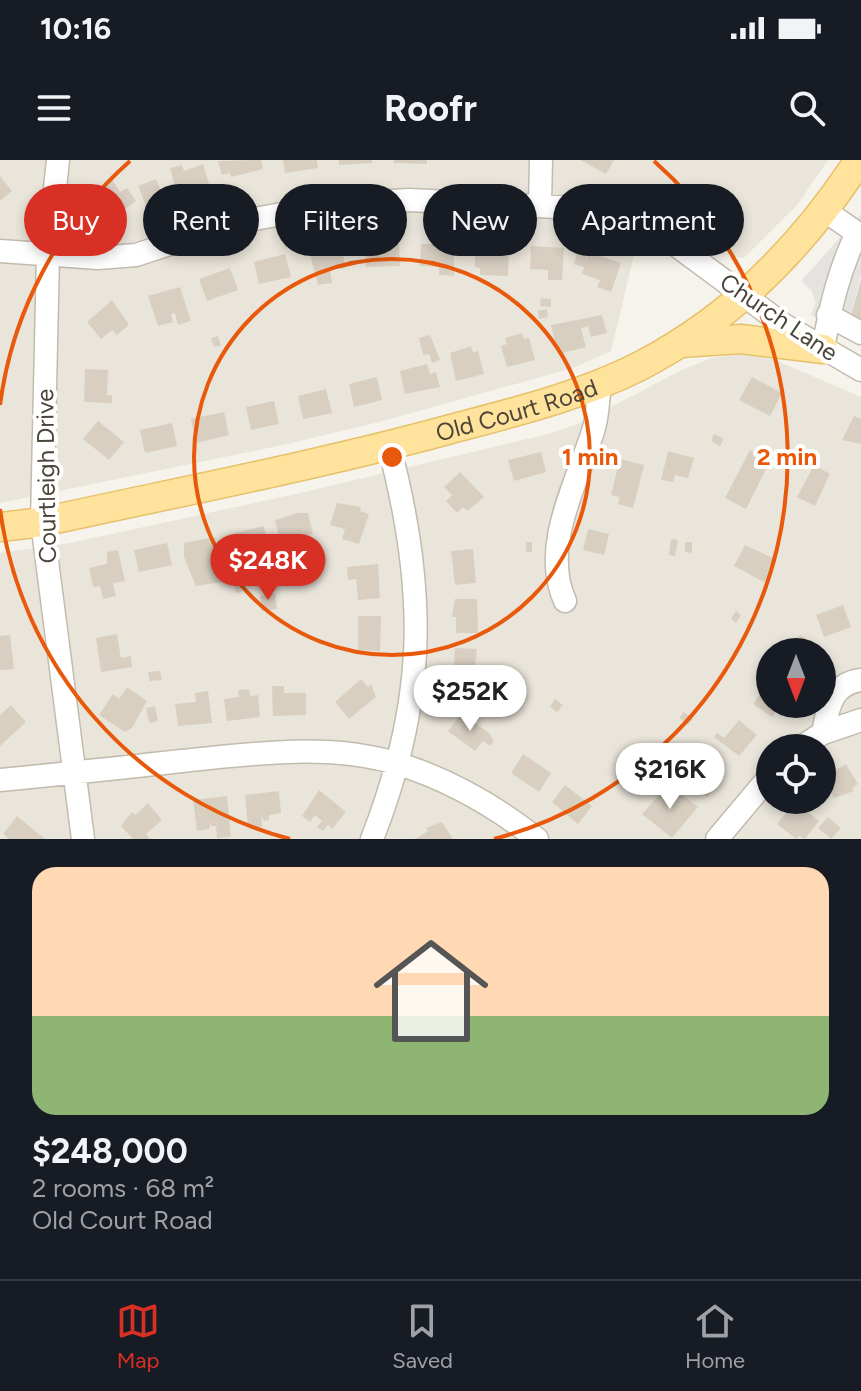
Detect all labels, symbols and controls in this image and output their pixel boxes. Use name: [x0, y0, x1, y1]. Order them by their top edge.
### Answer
text: 10:16: [40, 10, 111, 47]
icon: menu: [32, 86, 76, 130]
icon: search: [785, 86, 829, 130]
text: Roofr: [384, 87, 477, 130]
chip: Buy: [24, 184, 127, 256]
chip: Rent: [143, 184, 259, 256]
chip: Filters: [275, 184, 407, 256]
chip: New: [423, 184, 537, 256]
chip: Apartment: [553, 184, 744, 256]
street label: Church Lane: [715, 267, 843, 367]
street label: Old Court Road: [432, 372, 601, 447]
street label: Courtleigh Drive: [30, 388, 62, 564]
text: 1 min: [562, 442, 618, 471]
text: 2 min: [757, 442, 817, 471]
centre of rings: [378, 443, 406, 471]
pin: $248K: [212, 534, 324, 602]
text: $248K: [228, 544, 308, 576]
north arrow: [756, 638, 836, 718]
map controls: [756, 638, 836, 814]
pin: $252K: [414, 665, 526, 733]
text: $252K: [432, 675, 508, 707]
button: locate: [756, 734, 836, 814]
pin: $216K: [614, 743, 726, 811]
text: $216K: [634, 753, 706, 785]
icon: home: [359, 919, 503, 1063]
text: $248,000: [32, 1131, 188, 1172]
text: 2 rooms · 68 m²: [32, 1172, 214, 1204]
text: Old Court Road: [32, 1204, 213, 1236]
tab: Map: [116, 1299, 160, 1374]
tab: Saved: [392, 1299, 453, 1374]
tab: Home: [685, 1299, 745, 1374]

